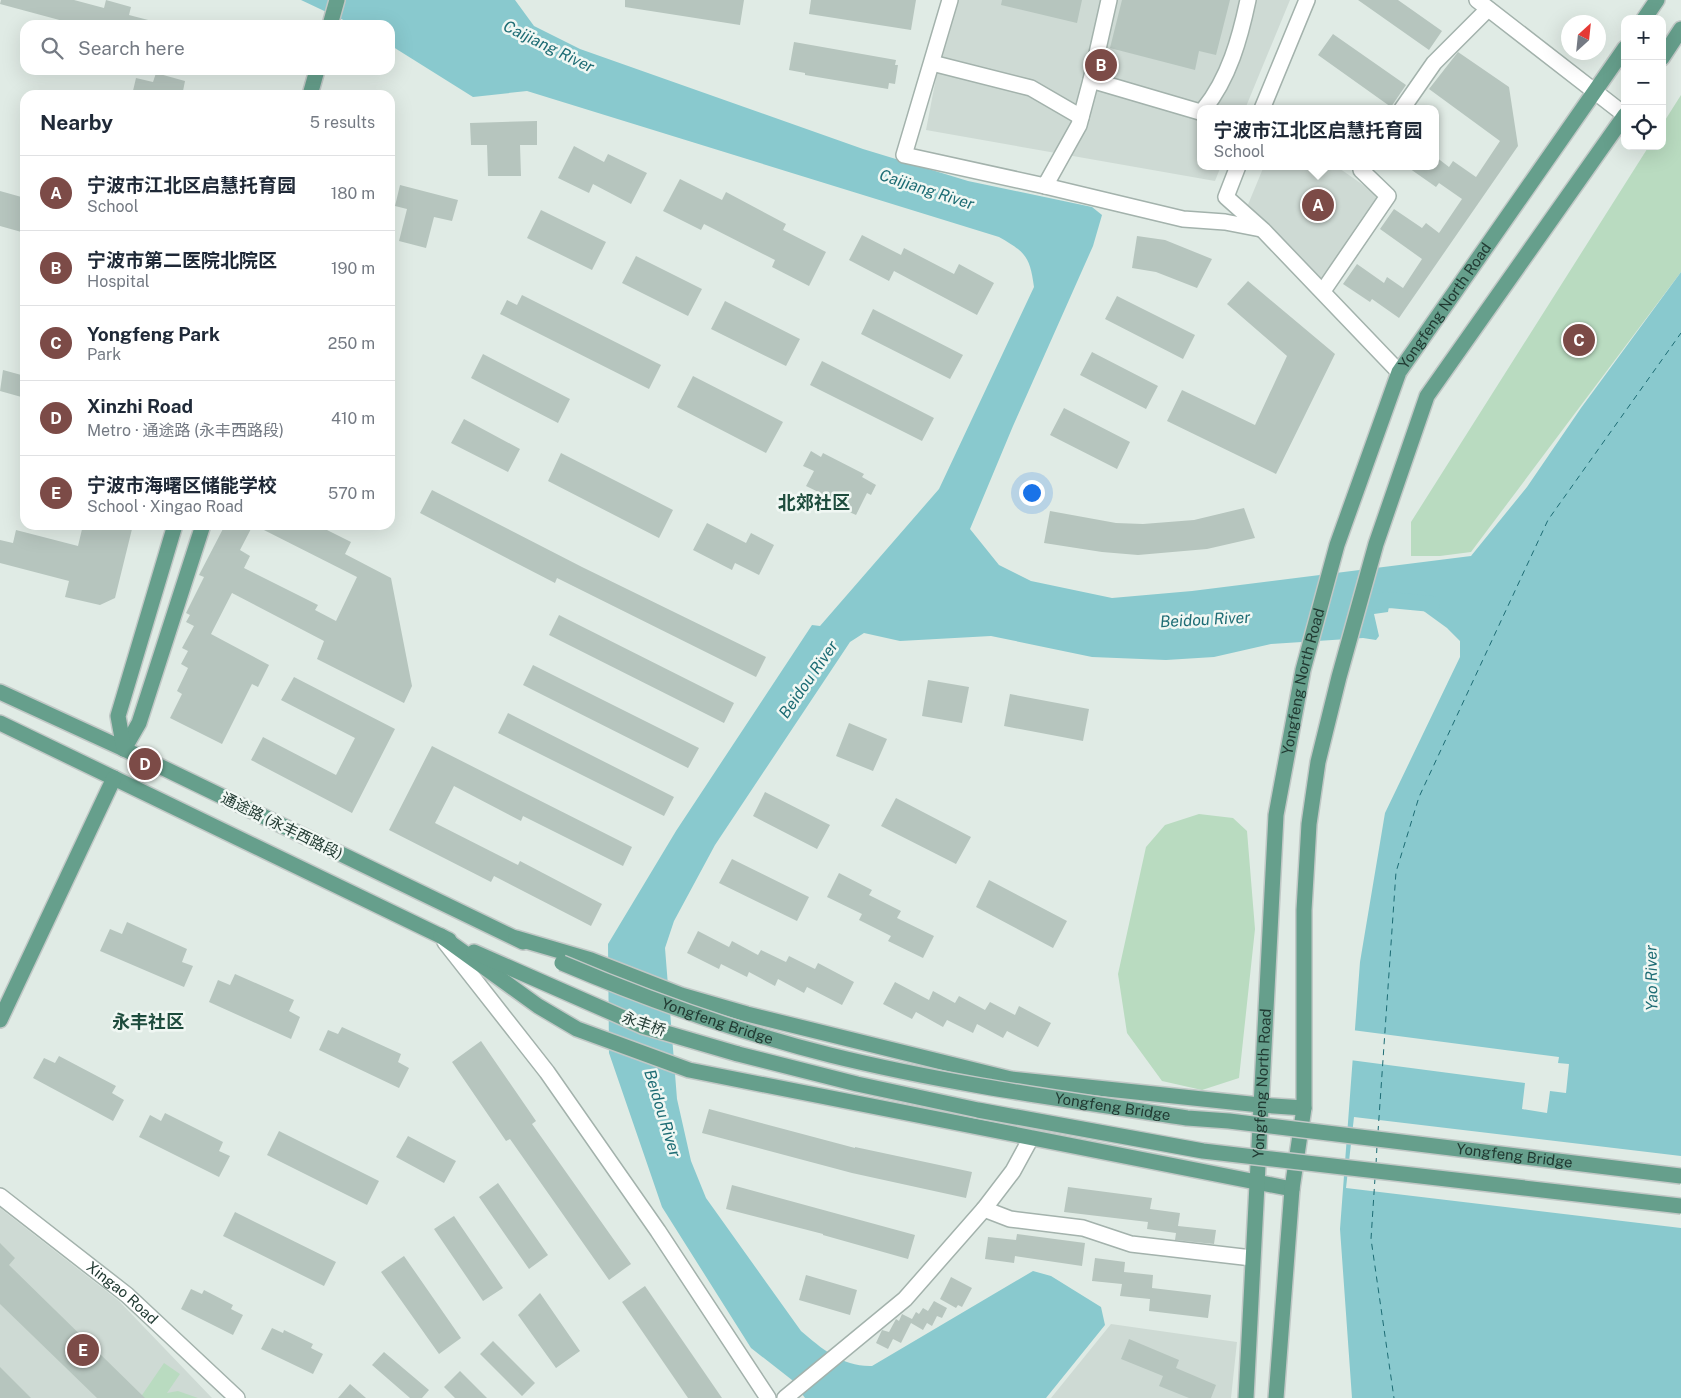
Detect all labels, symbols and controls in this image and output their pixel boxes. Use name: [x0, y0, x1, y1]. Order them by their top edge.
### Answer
north arrow: [1561, 15, 1606, 60]
map controls: [1621, 15, 1666, 150]
button: +: [1621, 15, 1666, 60]
water label: Caijiang River: [500, 16, 598, 77]
search box: [20, 20, 395, 75]
icon: search: [38, 34, 66, 62]
text: Search here: [78, 37, 185, 59]
pin: B: [1085, 46, 1117, 84]
button: −: [1621, 60, 1666, 105]
popup: [1197, 105, 1439, 170]
button: locate: [1621, 105, 1666, 150]
text: Nearby: [40, 110, 113, 135]
text: 5 results: [310, 113, 375, 132]
text: 宁波市江北区启慧托育园: [1213, 119, 1423, 141]
text: School: [1213, 142, 1265, 161]
water label: Caijiang River: [877, 165, 978, 214]
text: 宁波市江北区启慧托育园: [87, 174, 296, 196]
text: A: [50, 184, 62, 203]
text: 180 m: [331, 184, 375, 203]
pin: A: [1302, 186, 1334, 224]
text: School: [87, 197, 138, 216]
street label: Yongfeng North Road: [1395, 239, 1494, 372]
text: 宁波市第二医院北院区: [87, 249, 277, 271]
text: B: [51, 259, 61, 278]
text: 190 m: [331, 259, 375, 278]
text: Hospital: [87, 272, 150, 291]
pin: C: [1563, 321, 1595, 359]
text: Yongfeng Park: [87, 323, 220, 345]
text: C: [50, 334, 62, 353]
text: 250 m: [328, 334, 375, 353]
text: Park: [87, 345, 121, 364]
text: Xinzhi Road: [87, 395, 193, 417]
text: D: [50, 409, 62, 428]
text: 410 m: [331, 409, 375, 428]
text: Metro · 通途路 (永丰西路段): [87, 421, 284, 440]
text: 宁波市海曙区储能学校: [87, 474, 277, 496]
your location: [1019, 480, 1045, 506]
text: E: [51, 484, 61, 503]
text: 570 m: [328, 484, 375, 503]
district label: 北郊社区: [778, 492, 850, 513]
text: School · Xingao Road: [87, 497, 243, 516]
street label: Yongfeng North Road: [1278, 606, 1327, 756]
water label: Beidou River: [1159, 608, 1252, 631]
water label: Beidou River: [775, 636, 843, 722]
pin: D: [129, 745, 161, 783]
street label: 通途路 (永丰西路段): [219, 789, 346, 862]
water label: Yao River: [1641, 944, 1662, 1011]
street label: Yongfeng Bridge: [659, 994, 775, 1047]
street label: 永丰桥: [620, 1008, 668, 1039]
street label: Yongfeng North Road: [1249, 1008, 1274, 1159]
district label: 永丰社区: [112, 1011, 184, 1032]
water label: Beidou River: [640, 1067, 685, 1160]
street label: Yongfeng Bridge: [1053, 1089, 1172, 1123]
street label: Yongfeng Bridge: [1455, 1140, 1574, 1171]
street label: Xingao Road: [84, 1258, 162, 1327]
pin: E: [67, 1331, 99, 1369]

